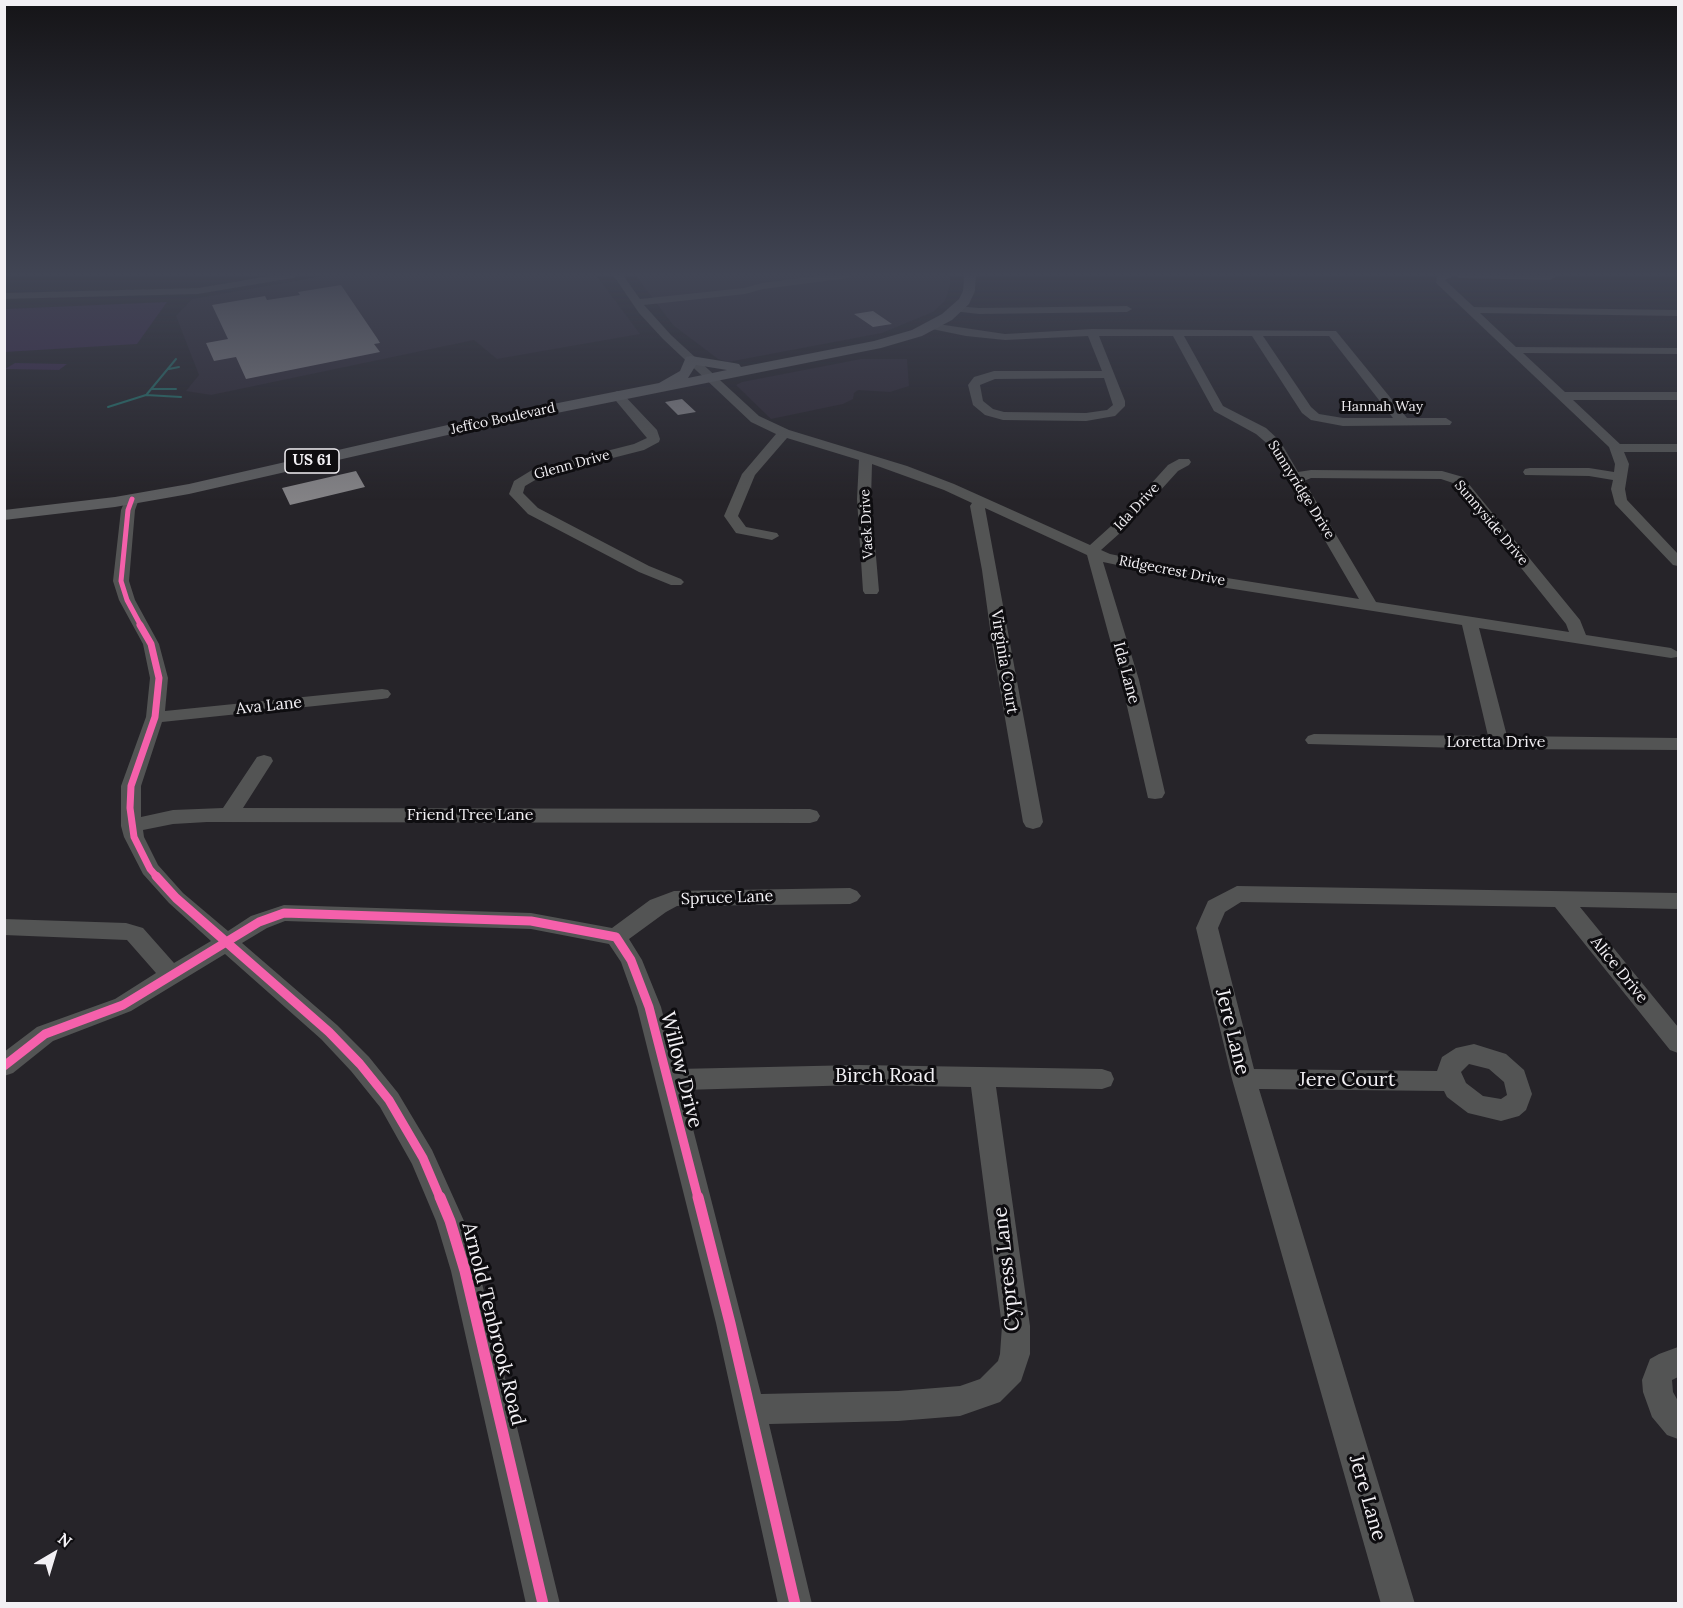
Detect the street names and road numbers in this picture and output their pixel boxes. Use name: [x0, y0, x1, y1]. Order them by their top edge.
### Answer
street label: Hannah Way: [1341, 399, 1423, 415]
street label: Jeffco Boulevard: [449, 400, 557, 438]
street label: Sunnyridge Drive: [1264, 438, 1338, 542]
street label: Glenn Drive: [532, 447, 612, 483]
road number: US 61: [285, 449, 339, 473]
street label: Sunnyside Drive: [1451, 477, 1531, 569]
street label: Ida Drive: [1111, 480, 1163, 534]
street label: Vaek Drive: [857, 489, 877, 559]
street label: Ridgecrest Drive: [1117, 552, 1227, 590]
street label: Virginia Court: [986, 609, 1022, 715]
street label: Ida Lane: [1109, 640, 1143, 706]
street label: Ava Lane: [235, 693, 303, 719]
street label: Loretta Drive: [1446, 732, 1546, 752]
street label: Friend Tree Lane: [407, 805, 533, 825]
street label: Spruce Lane: [680, 887, 774, 909]
street label: Alice Drive: [1586, 933, 1652, 1007]
street label: Jere Lane: [1210, 986, 1254, 1078]
street label: Willow Drive: [655, 1009, 707, 1131]
street label: Birch Road: [835, 1064, 935, 1088]
street label: Jere Court: [1299, 1068, 1395, 1092]
street label: Cypress Lane: [989, 1206, 1025, 1332]
street label: Arnold Tenbrook Road: [456, 1220, 530, 1428]
street label: Jere Lane: [1343, 1452, 1391, 1544]

